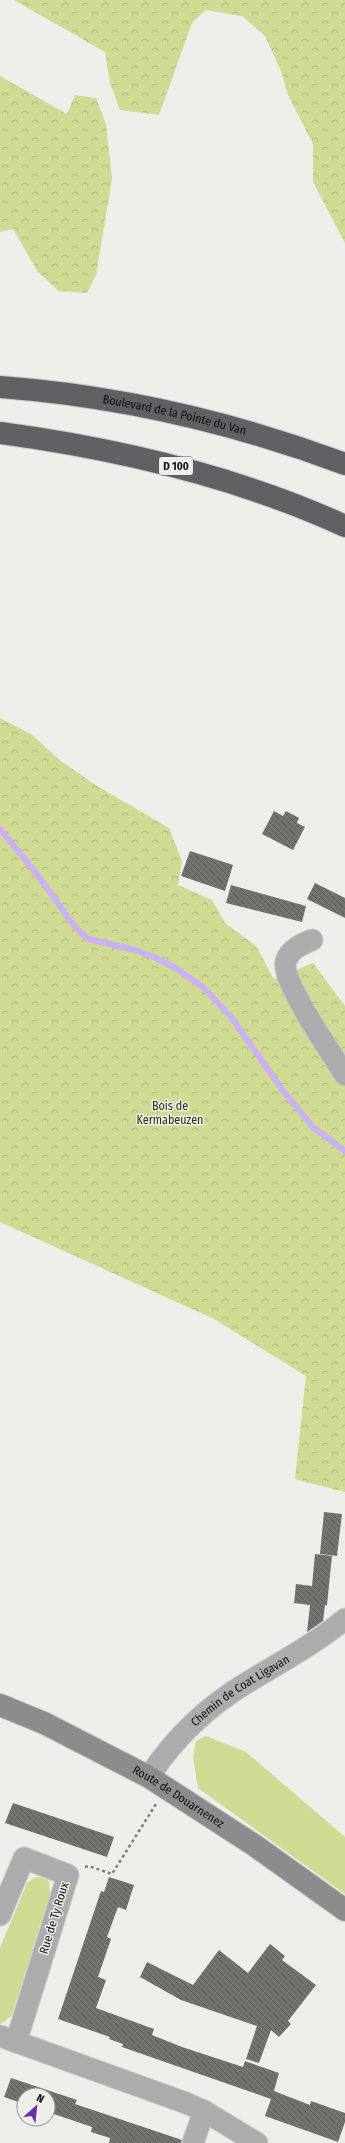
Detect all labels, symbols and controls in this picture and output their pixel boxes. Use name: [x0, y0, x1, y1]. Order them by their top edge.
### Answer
street label: Boulevard de la Pointe du Van: [102, 392, 248, 438]
road number: D 100: [159, 457, 193, 475]
park label: Bois de Kermabeuzen: [137, 1099, 203, 1127]
street label: Chemin de Coat Ligavan: [188, 1652, 292, 1729]
street label: Route de Douarnenez: [130, 1763, 227, 1831]
street label: Rue de Ty Roux: [36, 1880, 72, 1956]
north arrow: [16, 2087, 56, 2127]
text: N: [34, 2091, 46, 2106]

